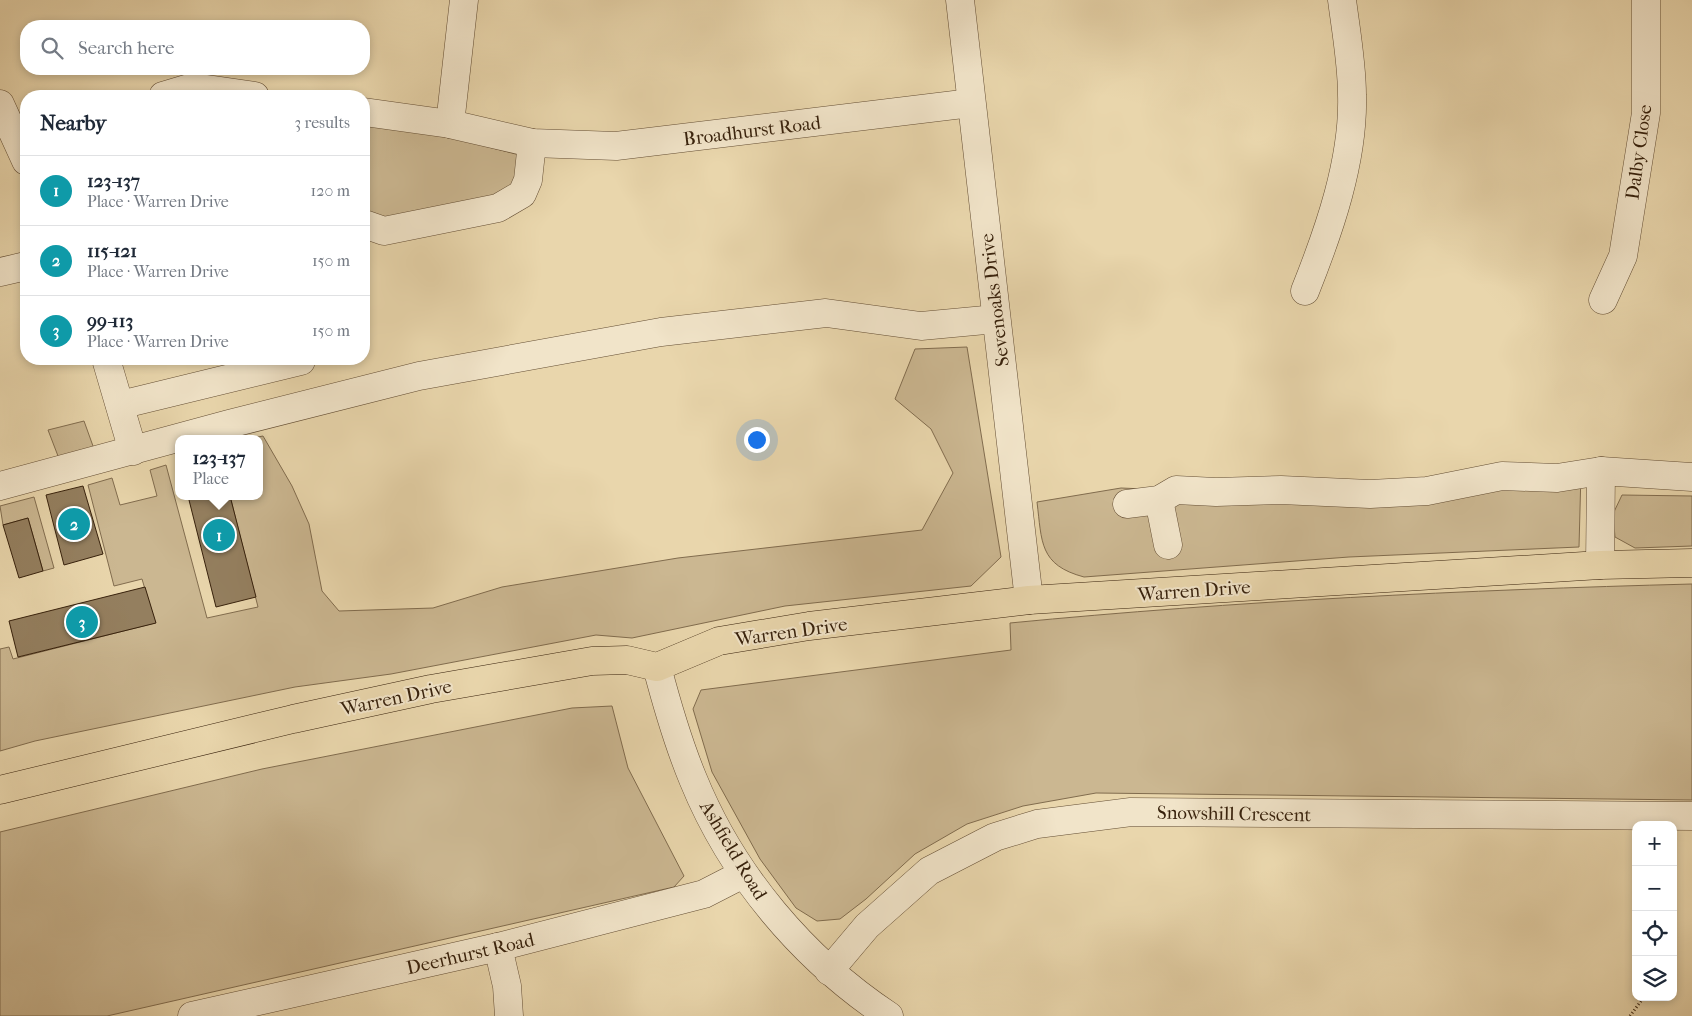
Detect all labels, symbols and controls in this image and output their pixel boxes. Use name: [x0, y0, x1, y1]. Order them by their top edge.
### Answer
search box: [20, 20, 370, 75]
icon: search: [38, 34, 66, 62]
text: Search here: [78, 37, 174, 59]
street label: Dalby Close: [1621, 103, 1657, 201]
text: Nearby: [40, 111, 106, 135]
street label: Broadhurst Road: [682, 112, 823, 150]
text: 3 results: [294, 113, 350, 132]
text: 123-137: [87, 170, 140, 192]
text: 1: [53, 181, 59, 200]
text: 120 m: [311, 181, 350, 200]
text: Place · Warren Drive: [87, 192, 229, 211]
street label: Sevenoaks Drive: [976, 232, 1014, 368]
text: 115-121: [87, 240, 137, 262]
text: 2: [52, 251, 60, 270]
text: 150 m: [312, 251, 350, 270]
text: Place · Warren Drive: [87, 262, 229, 281]
text: 99-113: [87, 310, 133, 332]
text: 3: [53, 321, 59, 340]
text: 150 m: [312, 321, 350, 340]
text: Place · Warren Drive: [87, 332, 229, 351]
your location: [744, 427, 770, 453]
popup: [175, 435, 263, 500]
text: 123-137: [192, 447, 246, 469]
text: Place: [192, 469, 229, 488]
pin: 2: [58, 505, 90, 543]
pin: 1: [203, 516, 235, 554]
street label: Warren Drive: [1136, 576, 1251, 606]
pin: 3: [66, 603, 98, 641]
street label: Warren Drive: [733, 613, 849, 651]
street label: Warren Drive: [338, 675, 454, 721]
street label: Ashfield Road: [694, 796, 772, 905]
street label: Snowshill Crescent: [1157, 802, 1312, 826]
map controls: [1632, 821, 1677, 1001]
button: +: [1632, 821, 1677, 866]
button: −: [1632, 866, 1677, 911]
button: locate: [1632, 911, 1677, 956]
street label: Deerhurst Road: [404, 928, 537, 979]
button: layers: [1632, 956, 1677, 1001]

